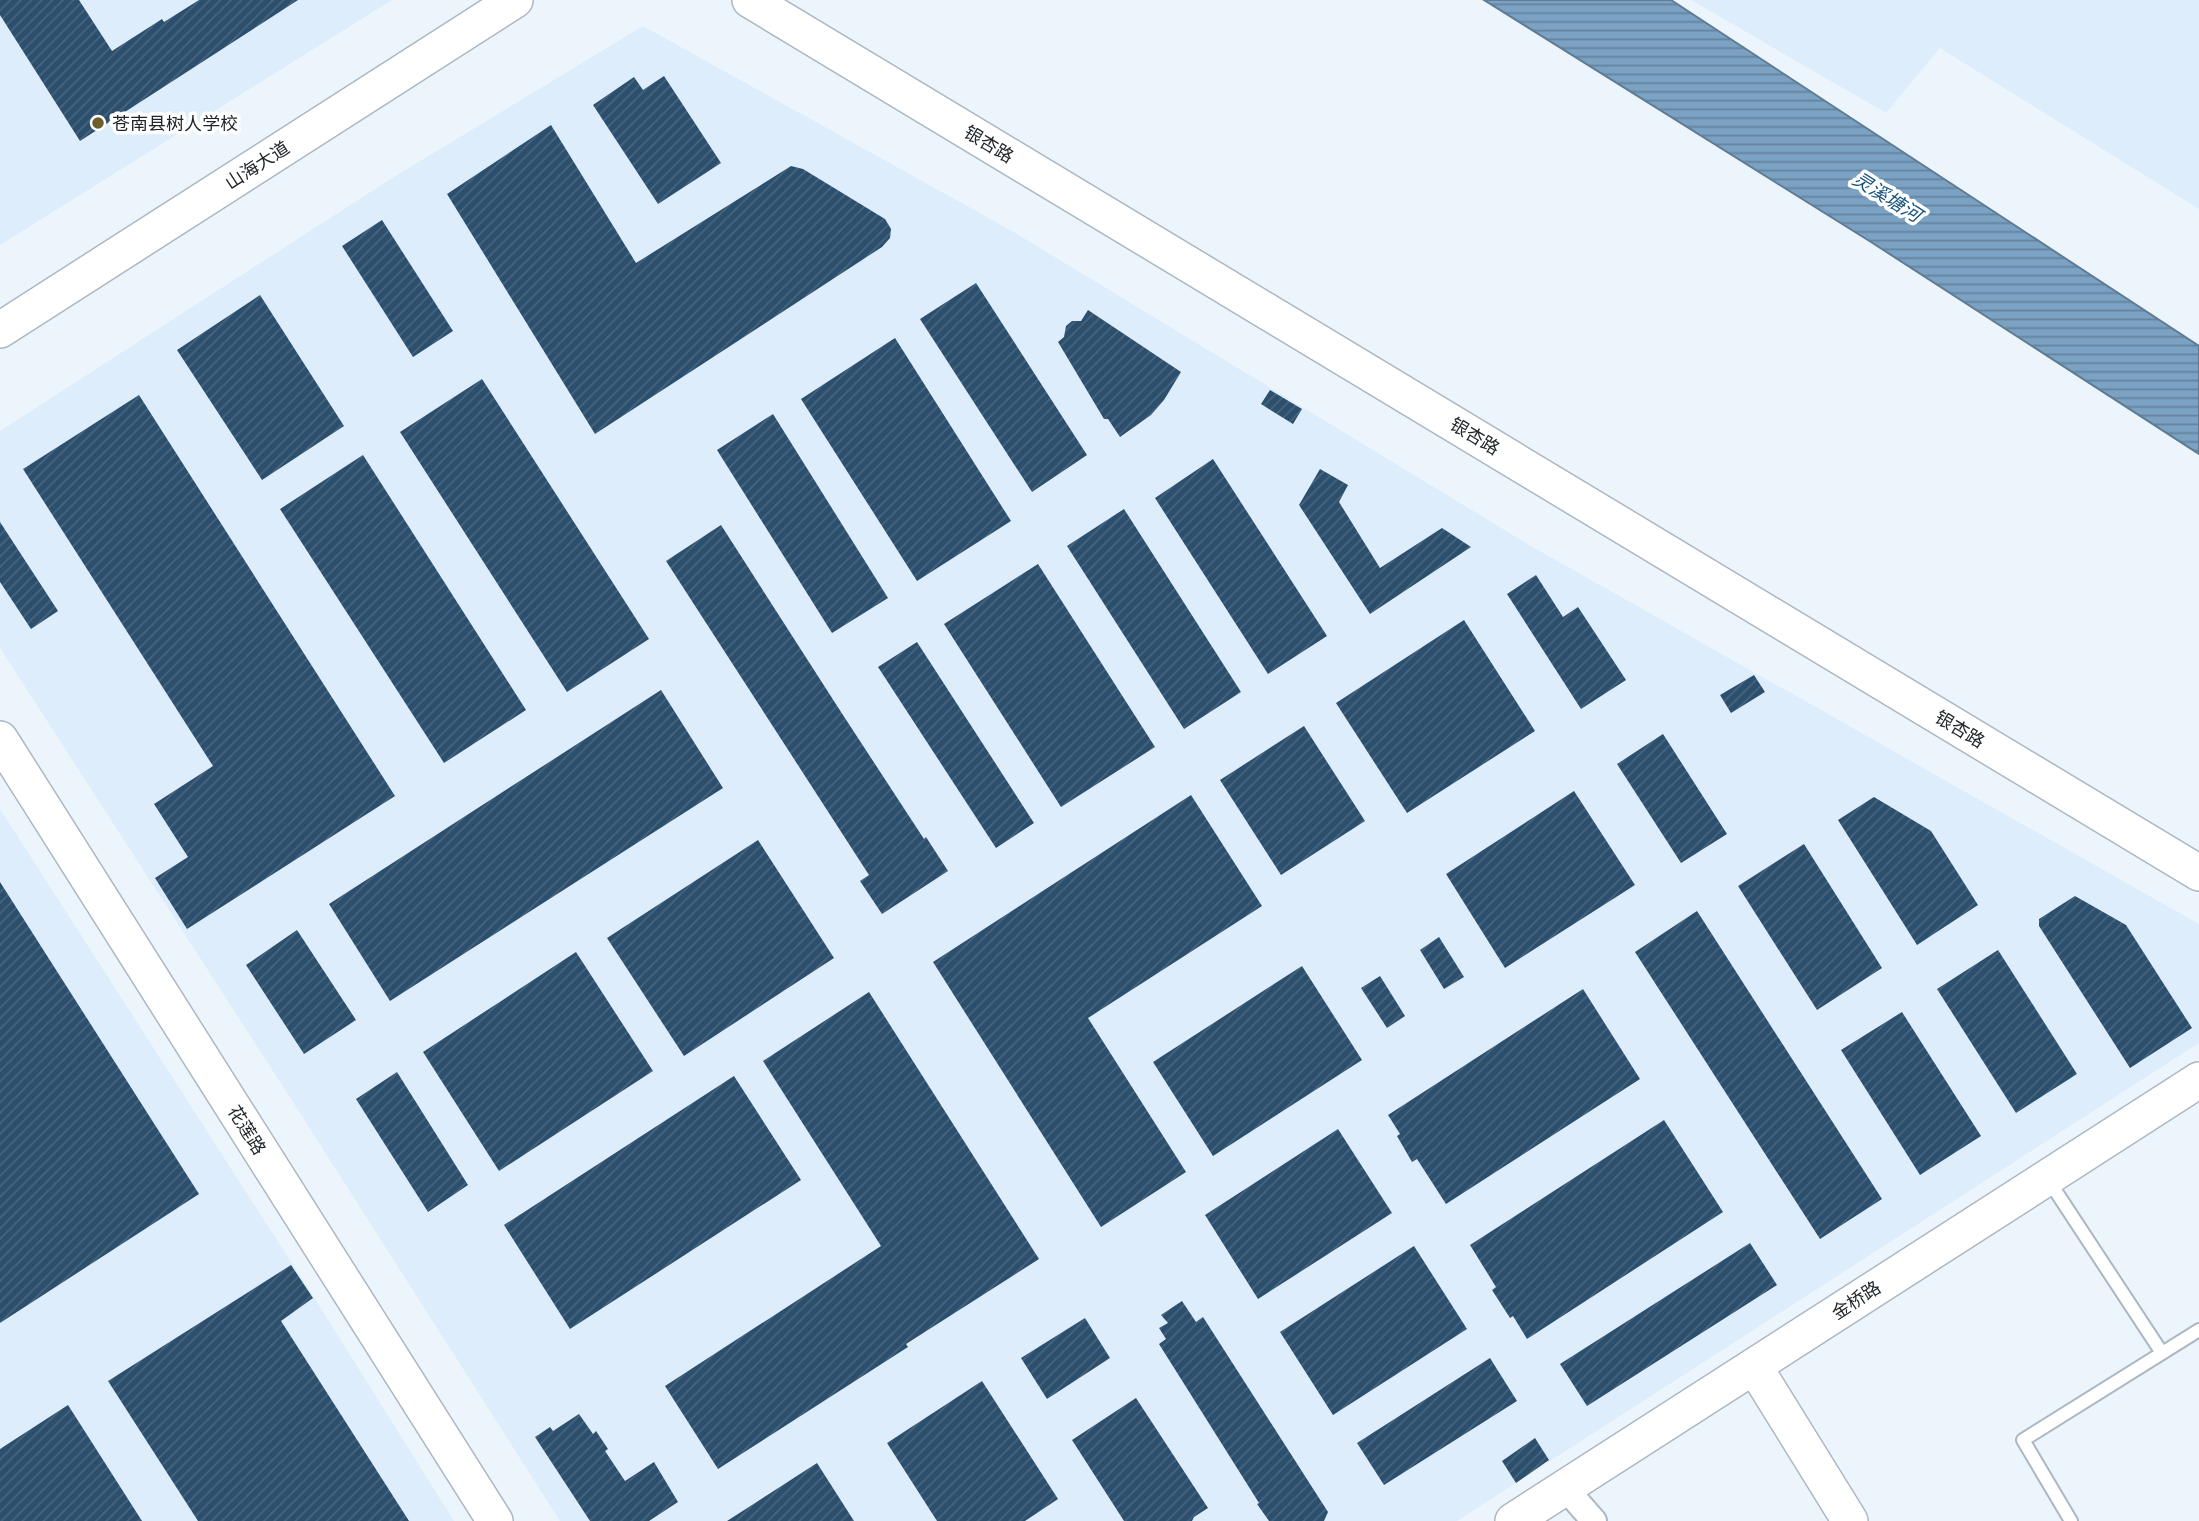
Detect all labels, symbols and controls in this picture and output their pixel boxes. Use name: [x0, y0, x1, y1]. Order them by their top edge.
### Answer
place label: 苍南县树人学校: [112, 113, 238, 134]
marker: 苍南县树人学校: [90, 115, 106, 131]
street label: 银杏路: [960, 121, 1018, 167]
street label: 山海大道: [221, 137, 293, 193]
water label: 灵溪塘河: [1849, 167, 1929, 229]
street label: 银杏路: [1446, 413, 1504, 459]
street label: 银杏路: [1931, 706, 1989, 752]
street label: 花莲路: [224, 1102, 270, 1158]
street label: 金桥路: [1828, 1276, 1884, 1324]

